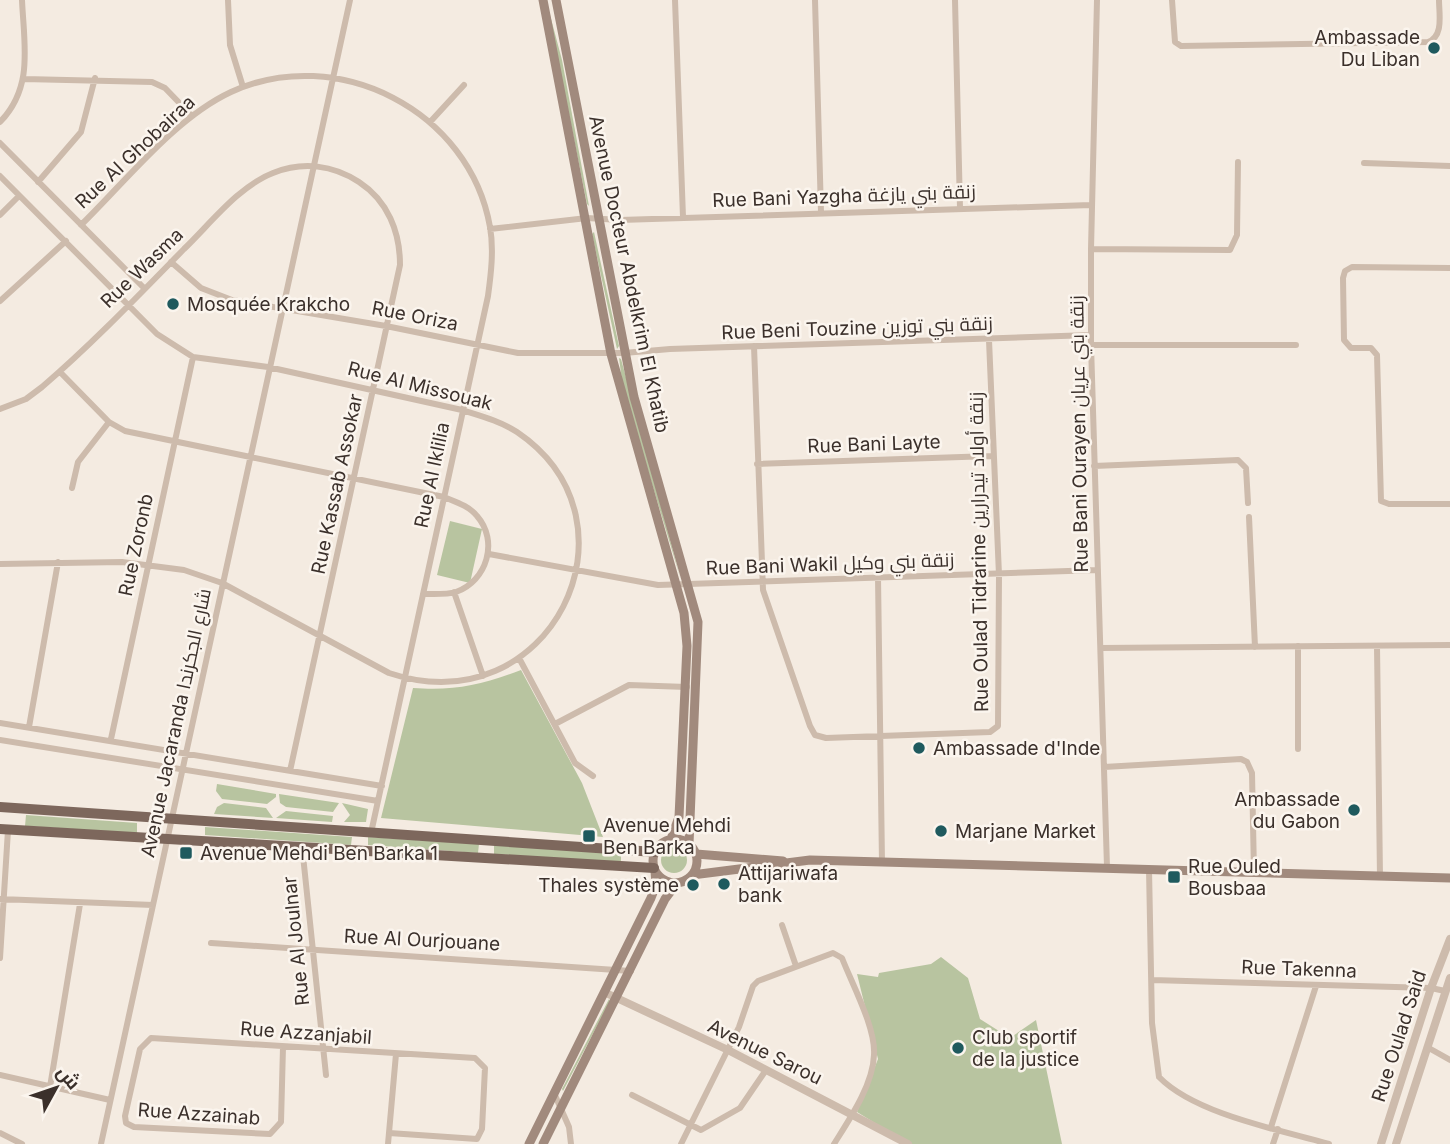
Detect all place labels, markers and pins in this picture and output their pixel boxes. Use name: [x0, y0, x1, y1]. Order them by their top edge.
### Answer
place label: Ambassade Du Liban: [1314, 26, 1420, 71]
marker: Ambassade Du Liban: [1426, 40, 1442, 56]
place label: Mosquée Krakcho: [187, 293, 350, 316]
marker: Mosquée Krakcho: [165, 296, 181, 312]
place label: Ambassade d'Inde: [933, 737, 1100, 760]
marker: Ambassade d'Inde: [911, 740, 927, 756]
place label: Ambassade du Gabon: [1234, 788, 1340, 833]
marker: Ambassade du Gabon: [1346, 802, 1362, 818]
place label: Avenue Mehdi Ben Barka: [603, 814, 731, 859]
place label: Marjane Market: [955, 820, 1096, 843]
marker: Marjane Market: [933, 823, 949, 839]
marker: Avenue Mehdi Ben Barka: [581, 828, 597, 844]
place label: Avenue Mehdi Ben Barka 1: [200, 842, 438, 865]
marker: Avenue Mehdi Ben Barka 1: [178, 845, 194, 861]
place label: Rue Ouled Bousbaa: [1188, 855, 1281, 900]
place label: Attijariwafa bank: [738, 862, 838, 907]
marker: Rue Ouled Bousbaa: [1166, 869, 1182, 885]
place label: Thales système: [538, 874, 679, 897]
marker: Attijariwafa bank: [716, 876, 732, 892]
marker: Thales système: [685, 877, 701, 893]
place label: Club sportif de la justice: [972, 1026, 1079, 1071]
marker: Club sportif de la justice: [950, 1040, 966, 1056]

